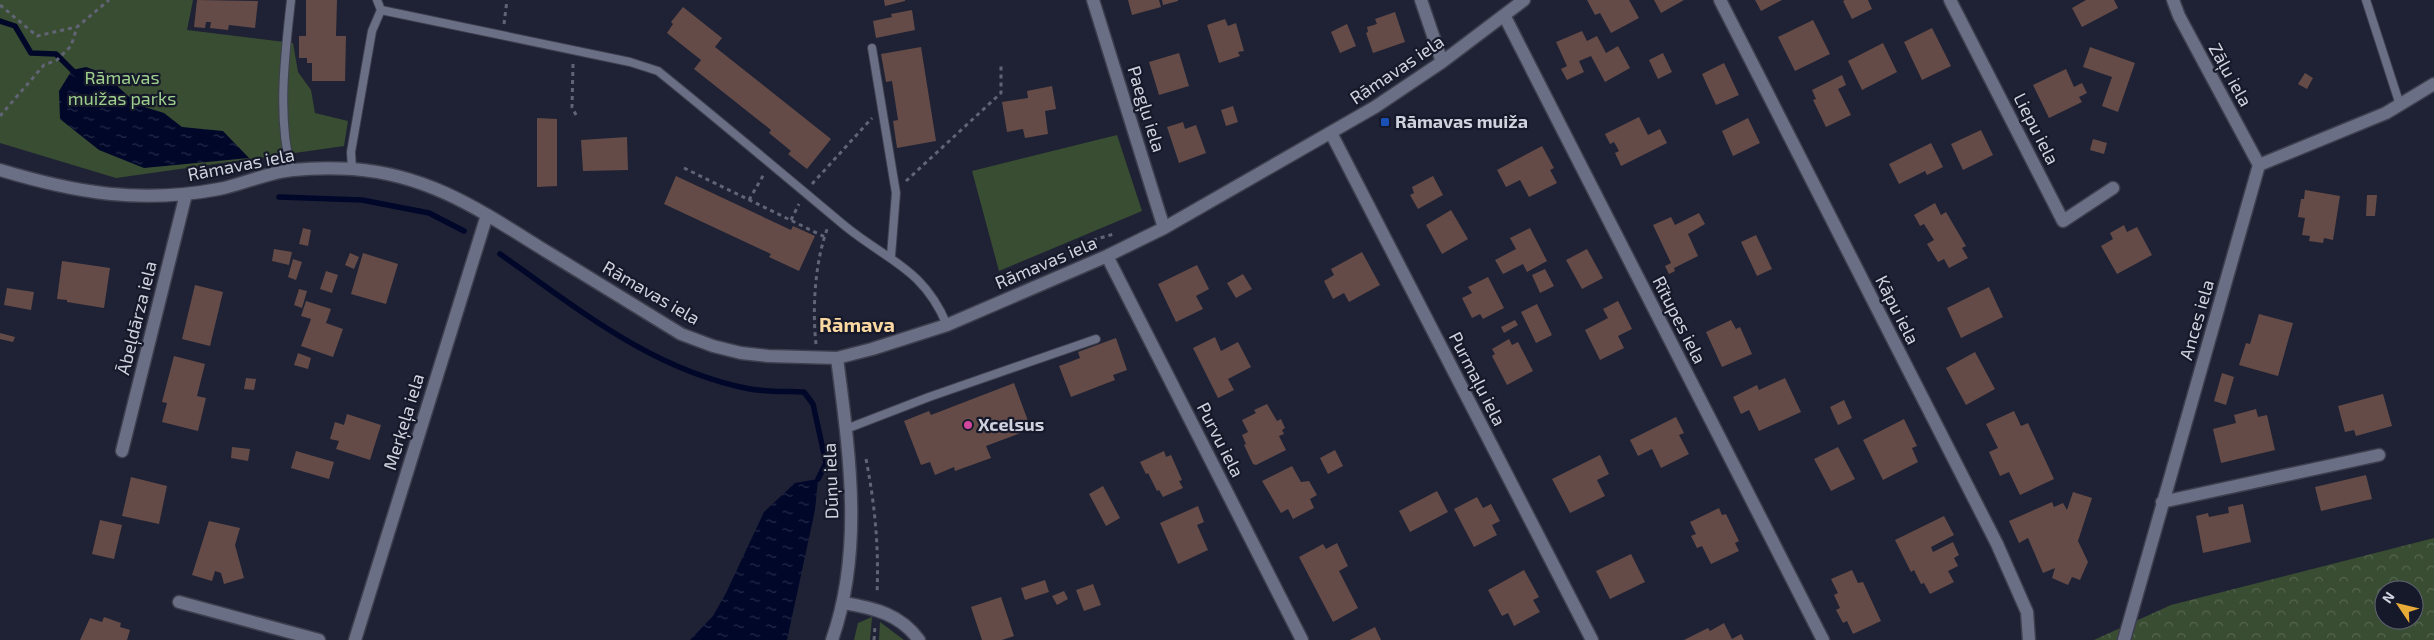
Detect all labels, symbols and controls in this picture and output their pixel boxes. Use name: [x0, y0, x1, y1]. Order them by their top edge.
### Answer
street label: Rāmavas iela: [1345, 30, 1448, 109]
street label: Zāļu iela: [2204, 39, 2257, 111]
street label: Paegļu iela: [1122, 63, 1171, 155]
park label: Rāmavas muižas parks: [68, 66, 176, 109]
street label: Liepu iela: [2010, 89, 2064, 168]
place label: Rāmavas muiža: [1395, 110, 1528, 132]
marker: Rāmavas muiža: [1379, 116, 1391, 128]
street label: Rāmavas iela: [185, 143, 296, 185]
street label: Rāmavas iela: [991, 231, 1100, 293]
street label: Rāmavas iela: [599, 255, 704, 329]
street label: Ābeļdārza iela: [111, 259, 162, 377]
street label: Kāpu iela: [1871, 271, 1925, 348]
street label: Rītupes iela: [1648, 272, 1711, 367]
street label: Ances iela: [2174, 277, 2218, 362]
district label: Rāmava: [819, 312, 895, 336]
street label: Purmaļu iela: [1444, 328, 1511, 430]
street label: Merķeļa iela: [378, 371, 429, 473]
street label: Purvu iela: [1193, 398, 1249, 481]
place label: Xcelsus: [978, 413, 1044, 435]
marker: Xcelsus: [962, 419, 974, 431]
street label: Dūņu iela: [818, 442, 843, 520]
north arrow: [2374, 580, 2424, 630]
text: N: [2378, 588, 2398, 606]

